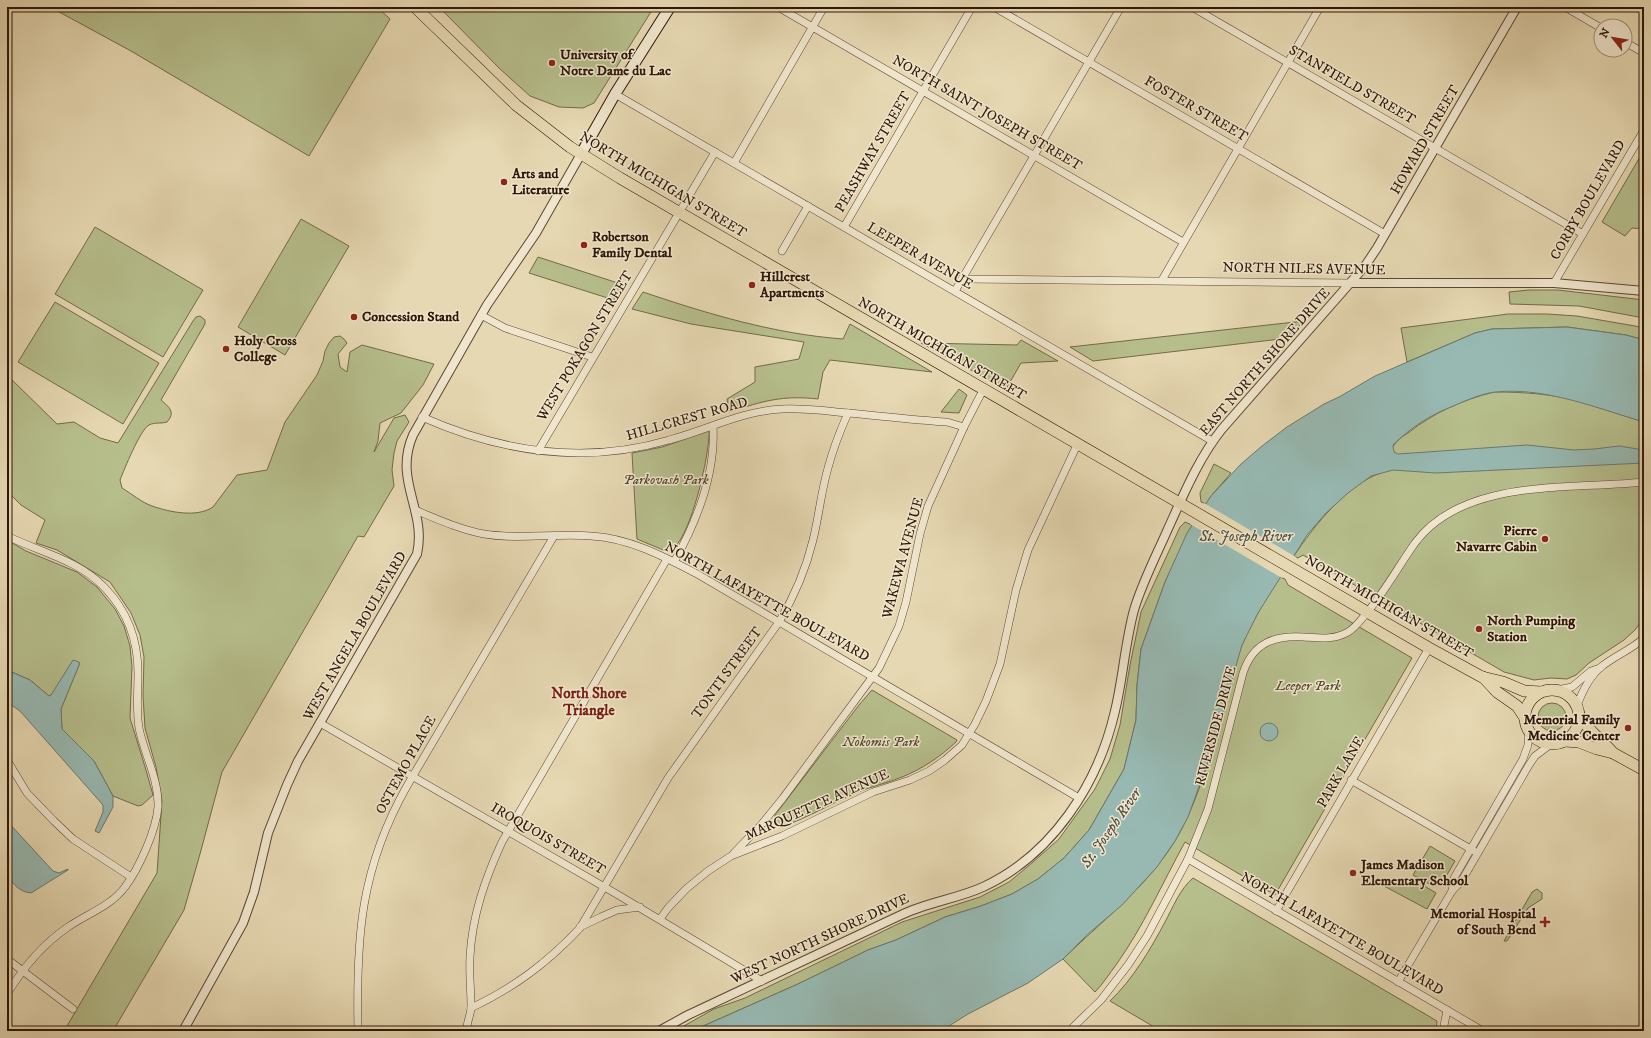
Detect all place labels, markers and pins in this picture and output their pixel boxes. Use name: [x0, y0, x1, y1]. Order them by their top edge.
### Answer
place label: University of Notre Dame du Lac: [560, 46, 671, 80]
marker: University of Notre Dame du Lac: [547, 58, 557, 68]
place label: Arts and Literature: [511, 165, 570, 199]
marker: Arts and Literature: [499, 177, 509, 187]
place label: Robertson Family Dental: [592, 228, 673, 262]
marker: Robertson Family Dental: [579, 240, 589, 250]
place label: Hillcrest Apartments: [759, 268, 825, 302]
marker: Hillcrest Apartments: [747, 280, 757, 290]
place label: Concession Stand: [362, 308, 460, 326]
marker: Concession Stand: [349, 312, 359, 322]
place label: Holy Cross College: [234, 332, 297, 366]
marker: Holy Cross College: [221, 344, 231, 354]
place label: Pierre Navarre Cabin: [1456, 522, 1538, 556]
marker: Pierre Navarre Cabin: [1540, 534, 1550, 544]
place label: North Pumping Station: [1487, 612, 1576, 646]
marker: North Pumping Station: [1474, 624, 1484, 634]
place label: Memorial Family Medicine Center: [1523, 711, 1621, 745]
marker: Memorial Family Medicine Center: [1623, 723, 1633, 733]
place label: James Madison Elementary School: [1359, 856, 1469, 890]
marker: James Madison Elementary School: [1348, 868, 1358, 878]
place label: Memorial Hospital of South Bend: [1430, 905, 1537, 939]
marker: Memorial Hospital of South Bend: [1539, 916, 1551, 928]

